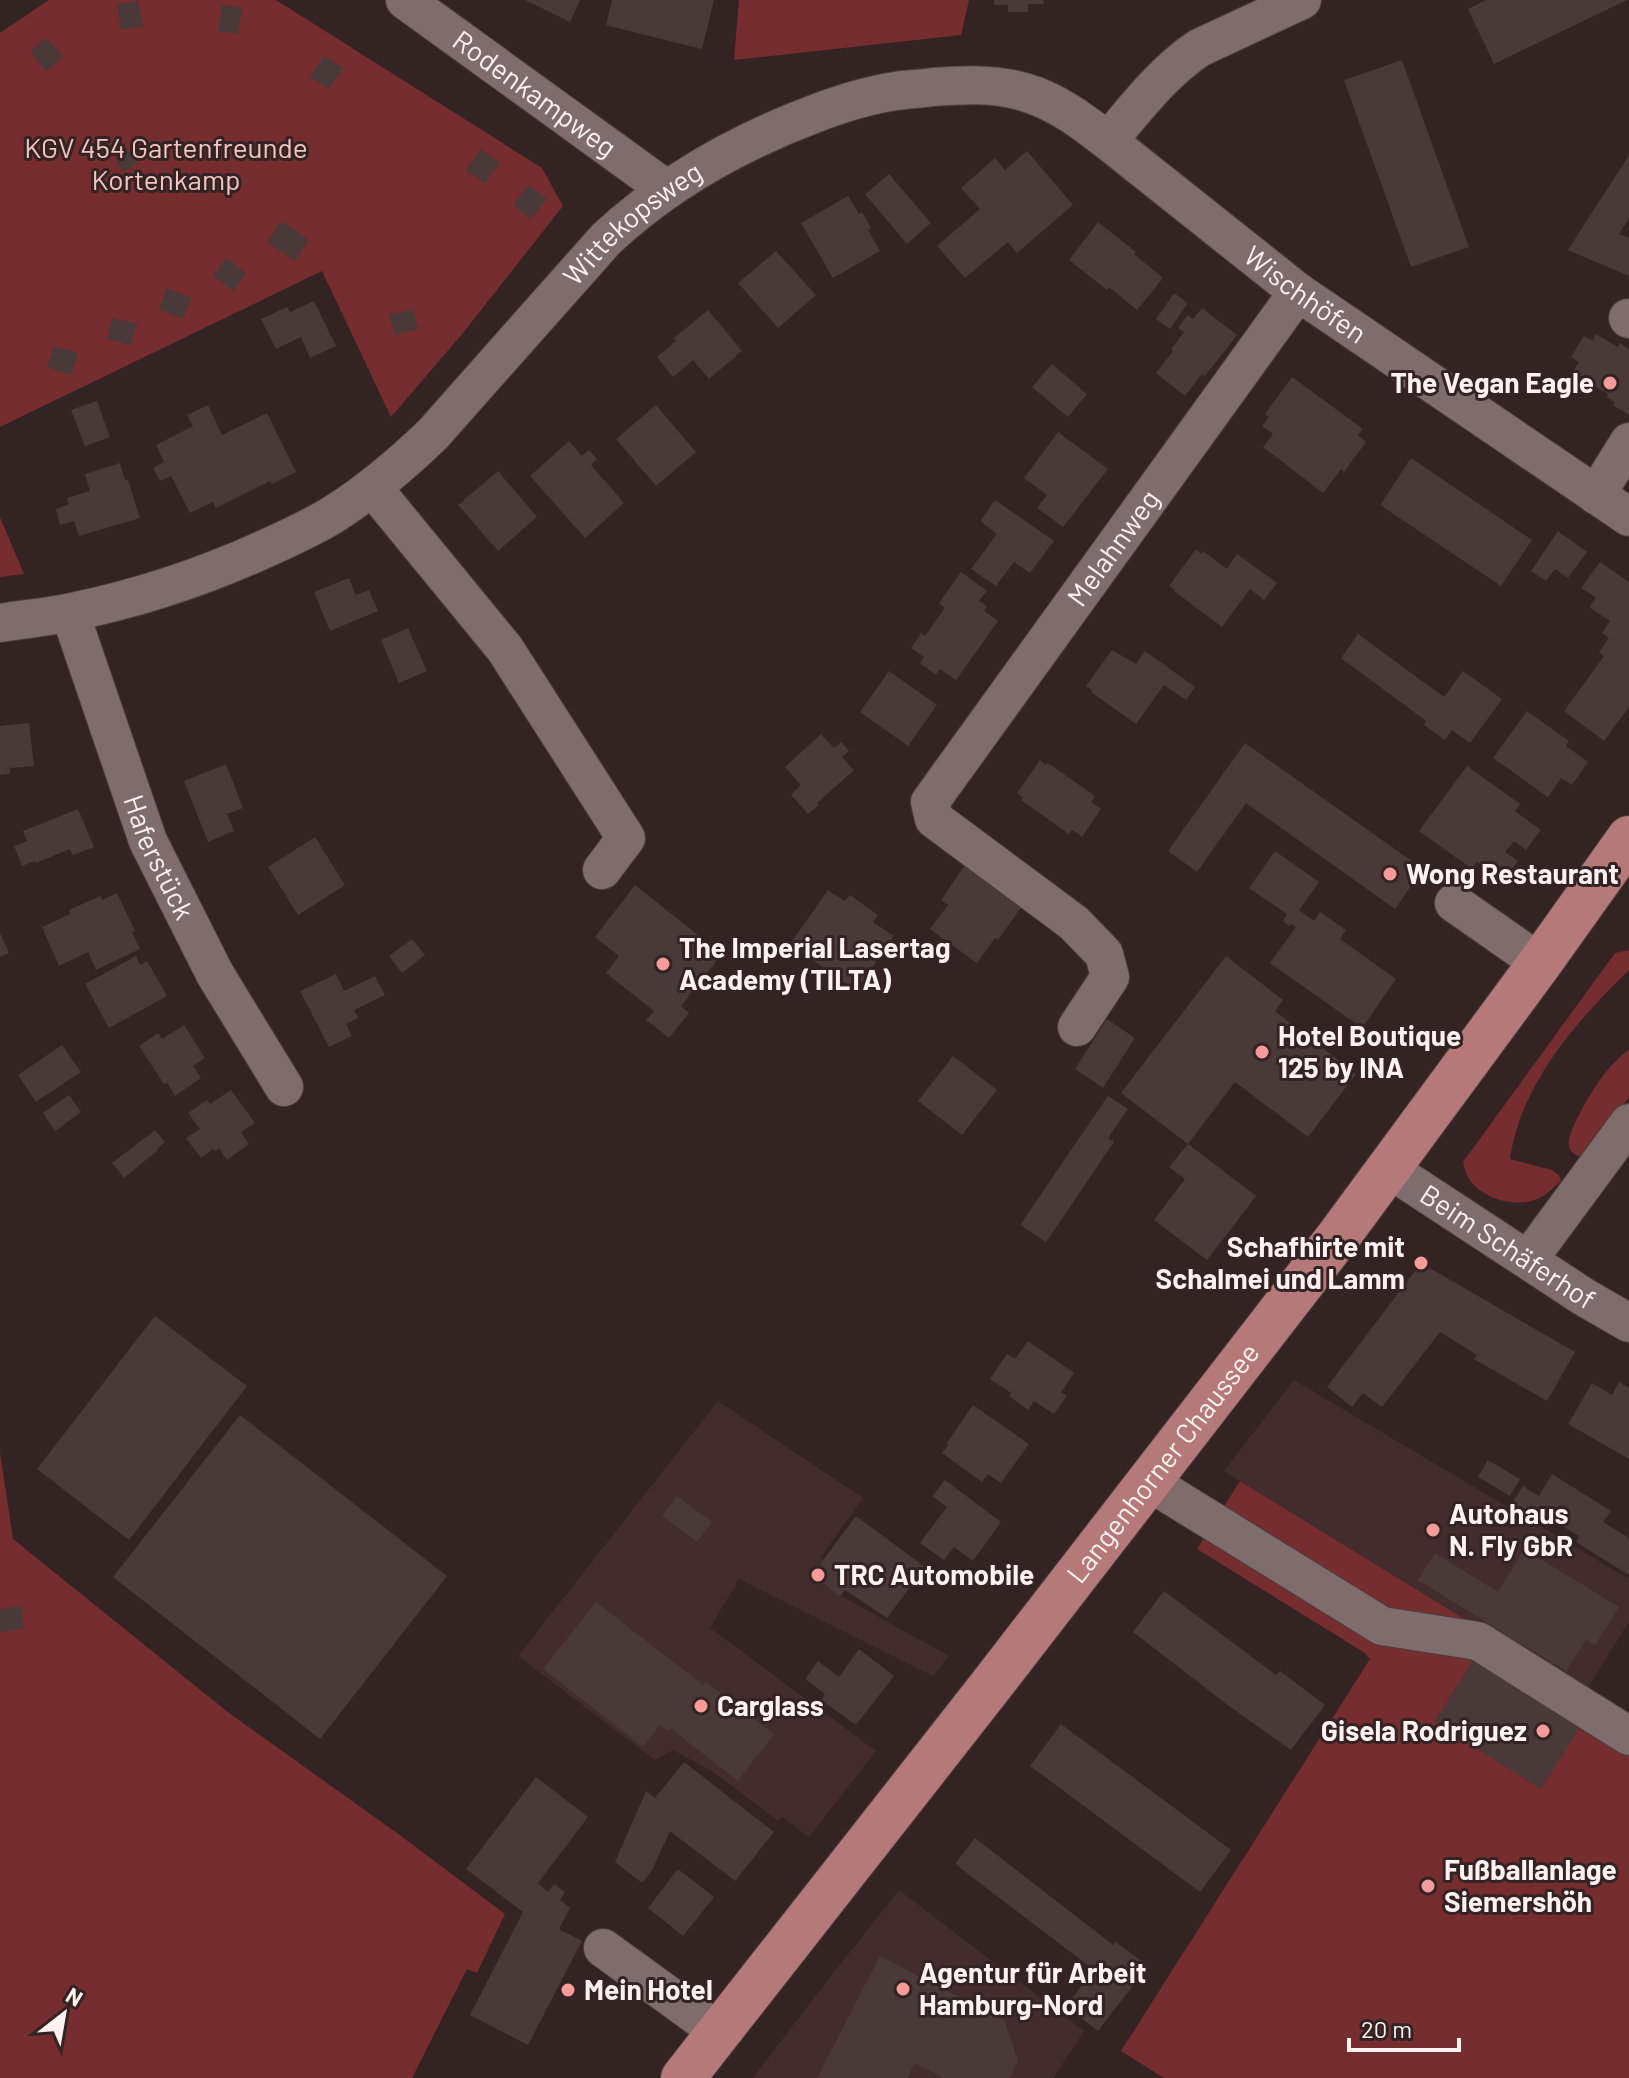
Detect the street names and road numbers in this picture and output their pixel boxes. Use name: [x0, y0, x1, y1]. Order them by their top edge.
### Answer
street label: Rodenkampweg: [447, 22, 624, 164]
street label: Wittekopsweg: [555, 154, 708, 292]
street label: Wischhöfen: [1238, 238, 1373, 350]
street label: Melahnweg: [1059, 483, 1166, 612]
street label: Haferstück: [117, 790, 203, 925]
street label: Beim Schäferhof: [1414, 1176, 1602, 1316]
street label: Langenhorner Chaussee: [1059, 1336, 1266, 1589]

